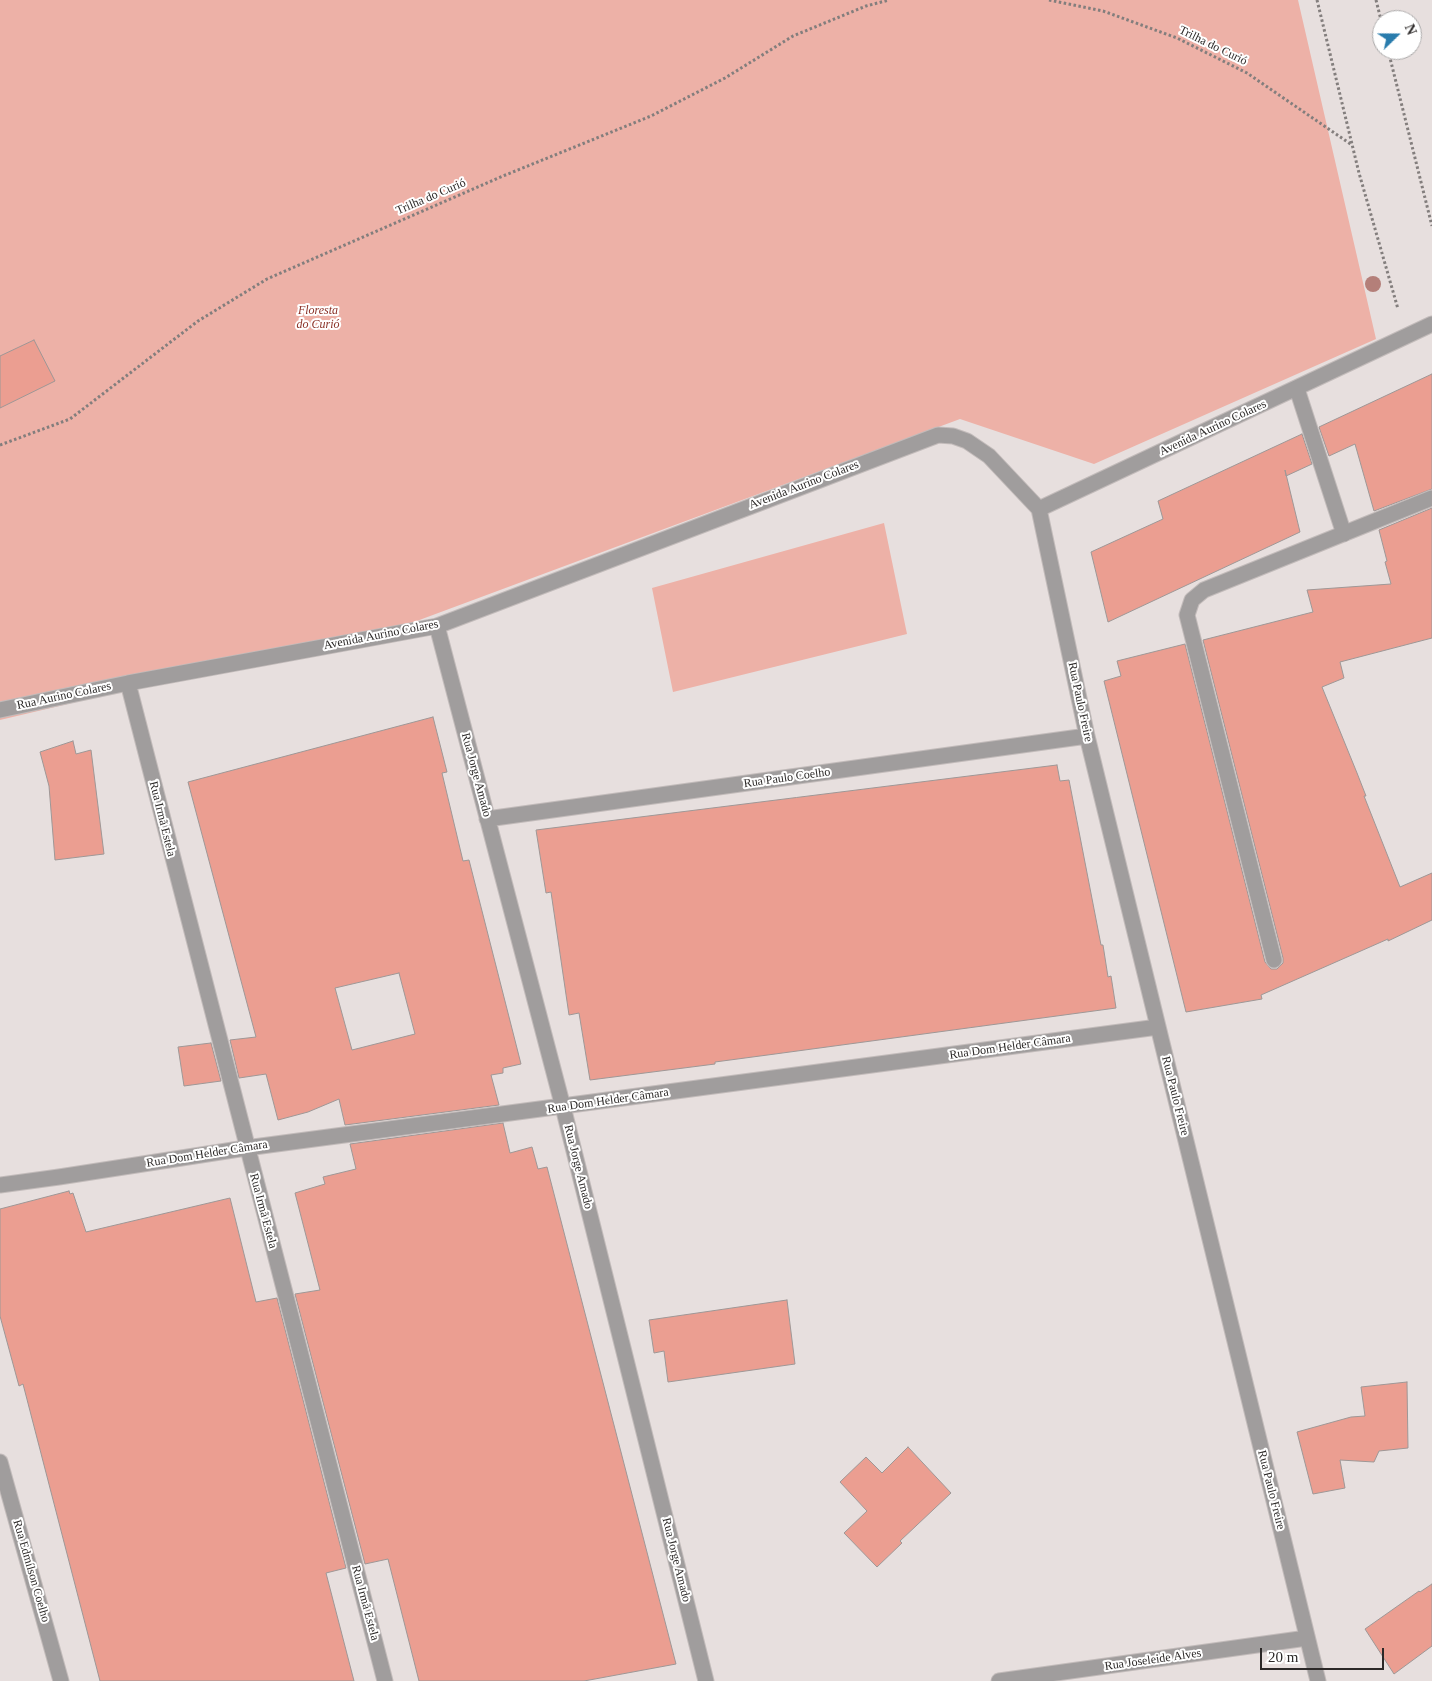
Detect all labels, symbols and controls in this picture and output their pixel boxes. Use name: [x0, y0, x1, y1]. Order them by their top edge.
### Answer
north arrow: [1372, 10, 1422, 60]
text: N: [1402, 22, 1419, 37]
street label: Trilha do Curió: [1176, 23, 1250, 69]
street label: Trilha do Curió: [394, 176, 468, 218]
park label: Floresta do Curió: [296, 304, 340, 332]
street label: Avenida Aurino Colares: [1157, 397, 1269, 459]
street label: Avenida Aurino Colares: [747, 457, 861, 513]
street label: Avenida Aurino Colares: [322, 617, 440, 653]
street label: Rua Paulo Freire: [1065, 661, 1095, 743]
street label: Rua Aurino Colares: [16, 679, 112, 713]
street label: Rua Jorge Amado: [458, 731, 494, 819]
street label: Rua Paulo Coelho: [743, 765, 831, 791]
street label: Rua Irmã Estela: [146, 780, 178, 858]
street label: Rua Dom Helder Câmara: [948, 1031, 1072, 1063]
street label: Rua Paulo Freire: [1158, 1055, 1192, 1137]
street label: Rua Dom Helder Câmara: [546, 1085, 670, 1117]
street label: Rua Jorge Amado: [561, 1123, 595, 1211]
street label: Rua Dom Helder Câmara: [145, 1137, 269, 1171]
street label: Rua Irmã Estela: [246, 1172, 280, 1250]
street label: Rua Paulo Freire: [1254, 1449, 1288, 1531]
street label: Rua Jorge Amado: [659, 1516, 693, 1604]
street label: Rua Edmílson Coelho: [9, 1518, 53, 1624]
street label: Rua Irmã Estela: [348, 1564, 382, 1642]
scale bar: [1262, 1638, 1386, 1670]
street label: Rua Joseleide Alves: [1104, 1646, 1202, 1674]
text: 20 m: [1268, 1649, 1298, 1665]

